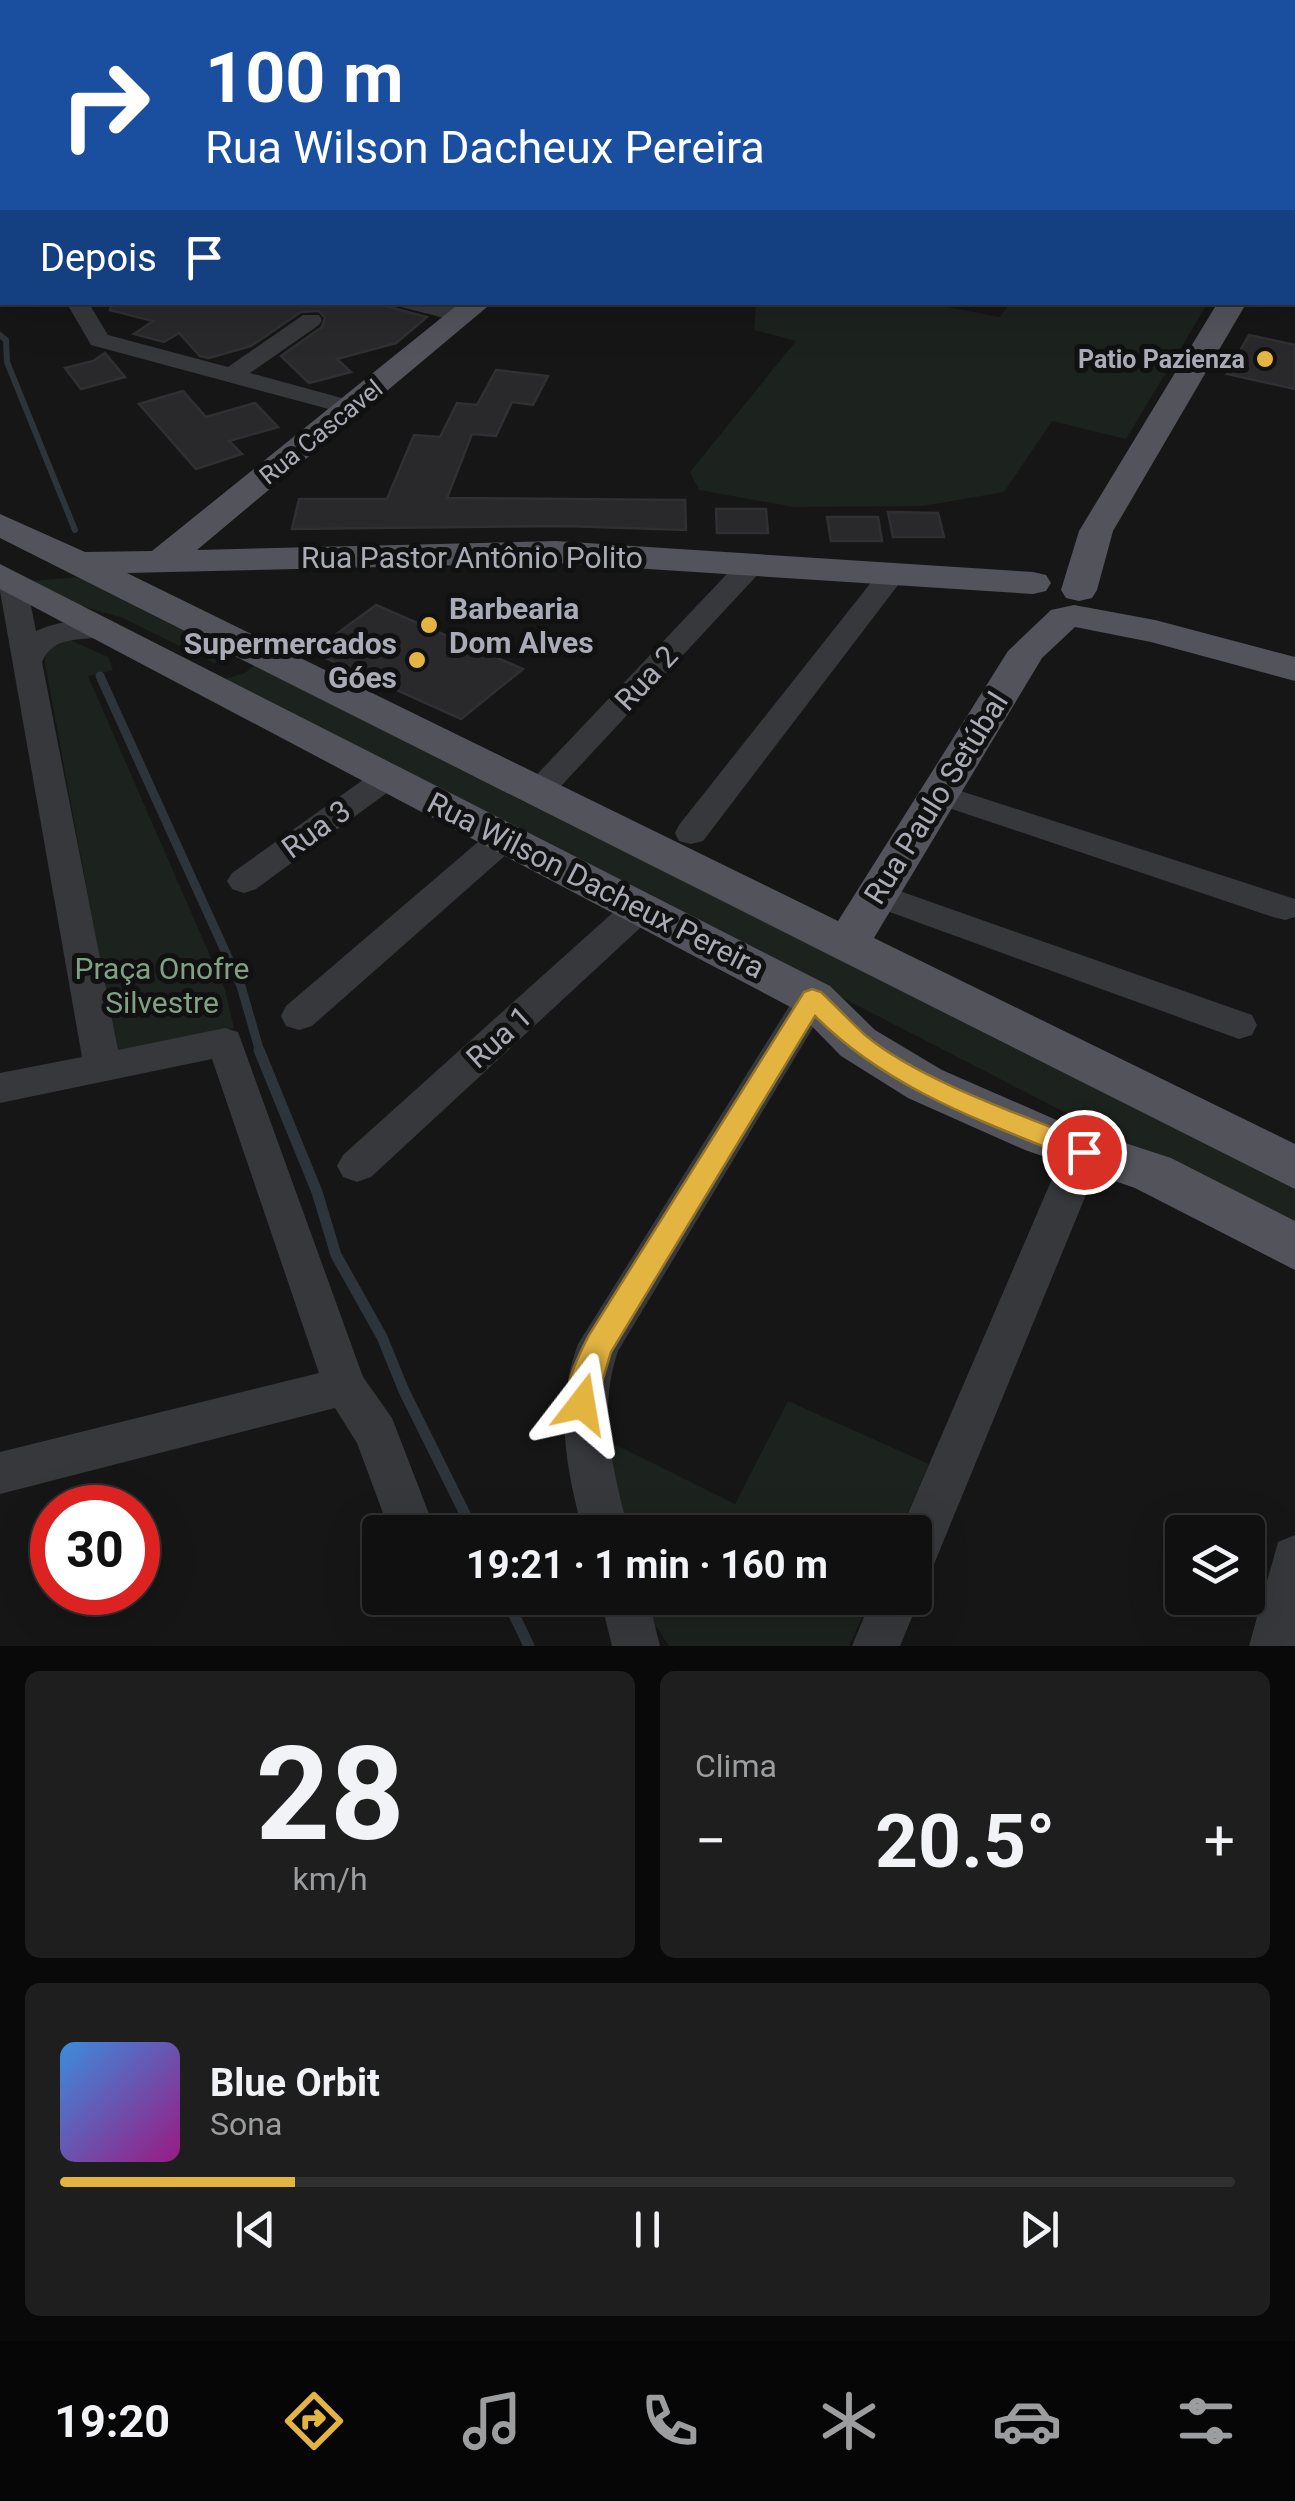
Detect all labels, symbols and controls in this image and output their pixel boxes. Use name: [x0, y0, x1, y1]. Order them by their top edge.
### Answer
text: 100 m: [205, 37, 404, 119]
icon: right: [40, 40, 170, 170]
text: Rua Wilson Dacheux Pereira: [205, 121, 765, 174]
icon: arrive: [177, 230, 232, 285]
text: Depois: [40, 236, 157, 280]
place label: Patio Pazienza: [1078, 345, 1245, 374]
marker: Patio Pazienza: [1254, 348, 1276, 370]
street label: Rua Cascavel: [254, 374, 388, 490]
street label: Rua Pastor Antônio Polito: [301, 540, 643, 575]
place label: Barbearia Dom Alves: [449, 591, 594, 660]
marker: Barbearia Dom Alves: [418, 614, 440, 636]
place label: Supermercados Góes: [184, 626, 397, 695]
street label: Rua 2: [607, 638, 685, 718]
marker: Supermercados Góes: [406, 649, 428, 671]
street label: Rua Paulo Setúbal: [857, 686, 1015, 910]
street label: Rua Wilson Dacheux Pereira: [422, 785, 770, 985]
street label: Rua 3: [275, 793, 357, 865]
park label: Praça Onofre Silvestre: [75, 951, 249, 1020]
street label: Rua 1: [459, 999, 539, 1075]
pin: [1042, 1110, 1127, 1195]
icon: arrive: [1057, 1125, 1112, 1180]
position arrow: [530, 1352, 634, 1456]
speed limit sign: 30: [30, 1485, 160, 1615]
map controls: [1165, 1515, 1265, 1615]
button: layers: [1165, 1515, 1265, 1615]
text: 19:21 · 1 min · 160 m: [466, 1543, 828, 1587]
text: 28: [255, 1718, 405, 1871]
text: Clima: [695, 1747, 777, 1785]
text: 20.5°: [875, 1797, 1055, 1885]
text: −: [695, 1809, 726, 1873]
text: +: [1204, 1809, 1235, 1873]
text: km/h: [292, 1860, 368, 1898]
text: Blue Orbit: [210, 2061, 380, 2105]
text: Sona: [210, 2105, 282, 2143]
icon: previous: [228, 2202, 283, 2257]
icon: pause: [620, 2202, 675, 2257]
icon: next: [1012, 2202, 1067, 2257]
icon: directions: [279, 2386, 349, 2456]
icon: music: [457, 2386, 527, 2456]
icon: phone: [635, 2386, 705, 2456]
icon: climate: [814, 2386, 884, 2456]
icon: car: [992, 2386, 1062, 2456]
icon: filters: [1171, 2386, 1241, 2456]
text: 19:20: [54, 2395, 170, 2448]

